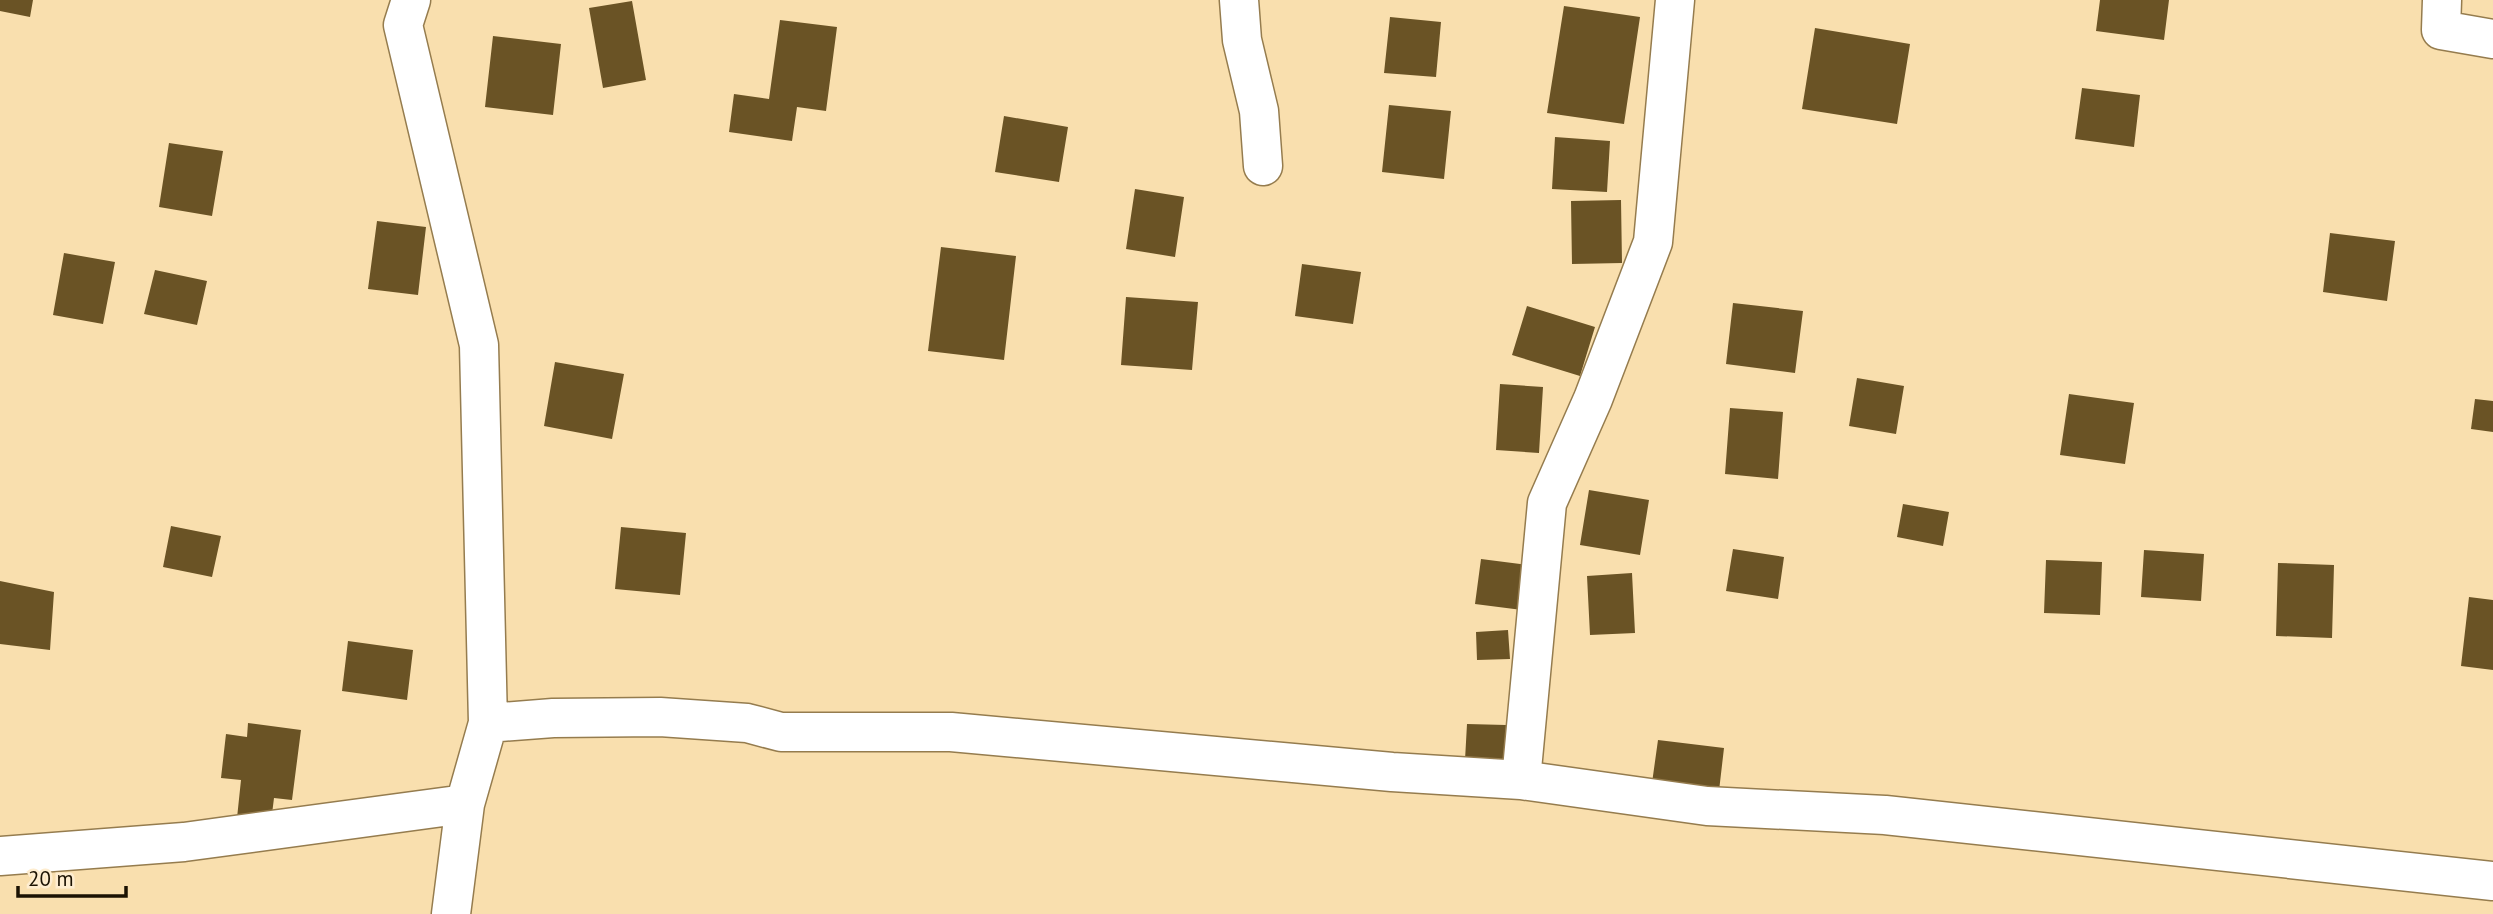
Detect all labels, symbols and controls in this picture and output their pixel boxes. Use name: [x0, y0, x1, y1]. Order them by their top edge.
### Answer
scale bar: [18, 855, 126, 899]
text: 20 m: [28, 865, 74, 892]

